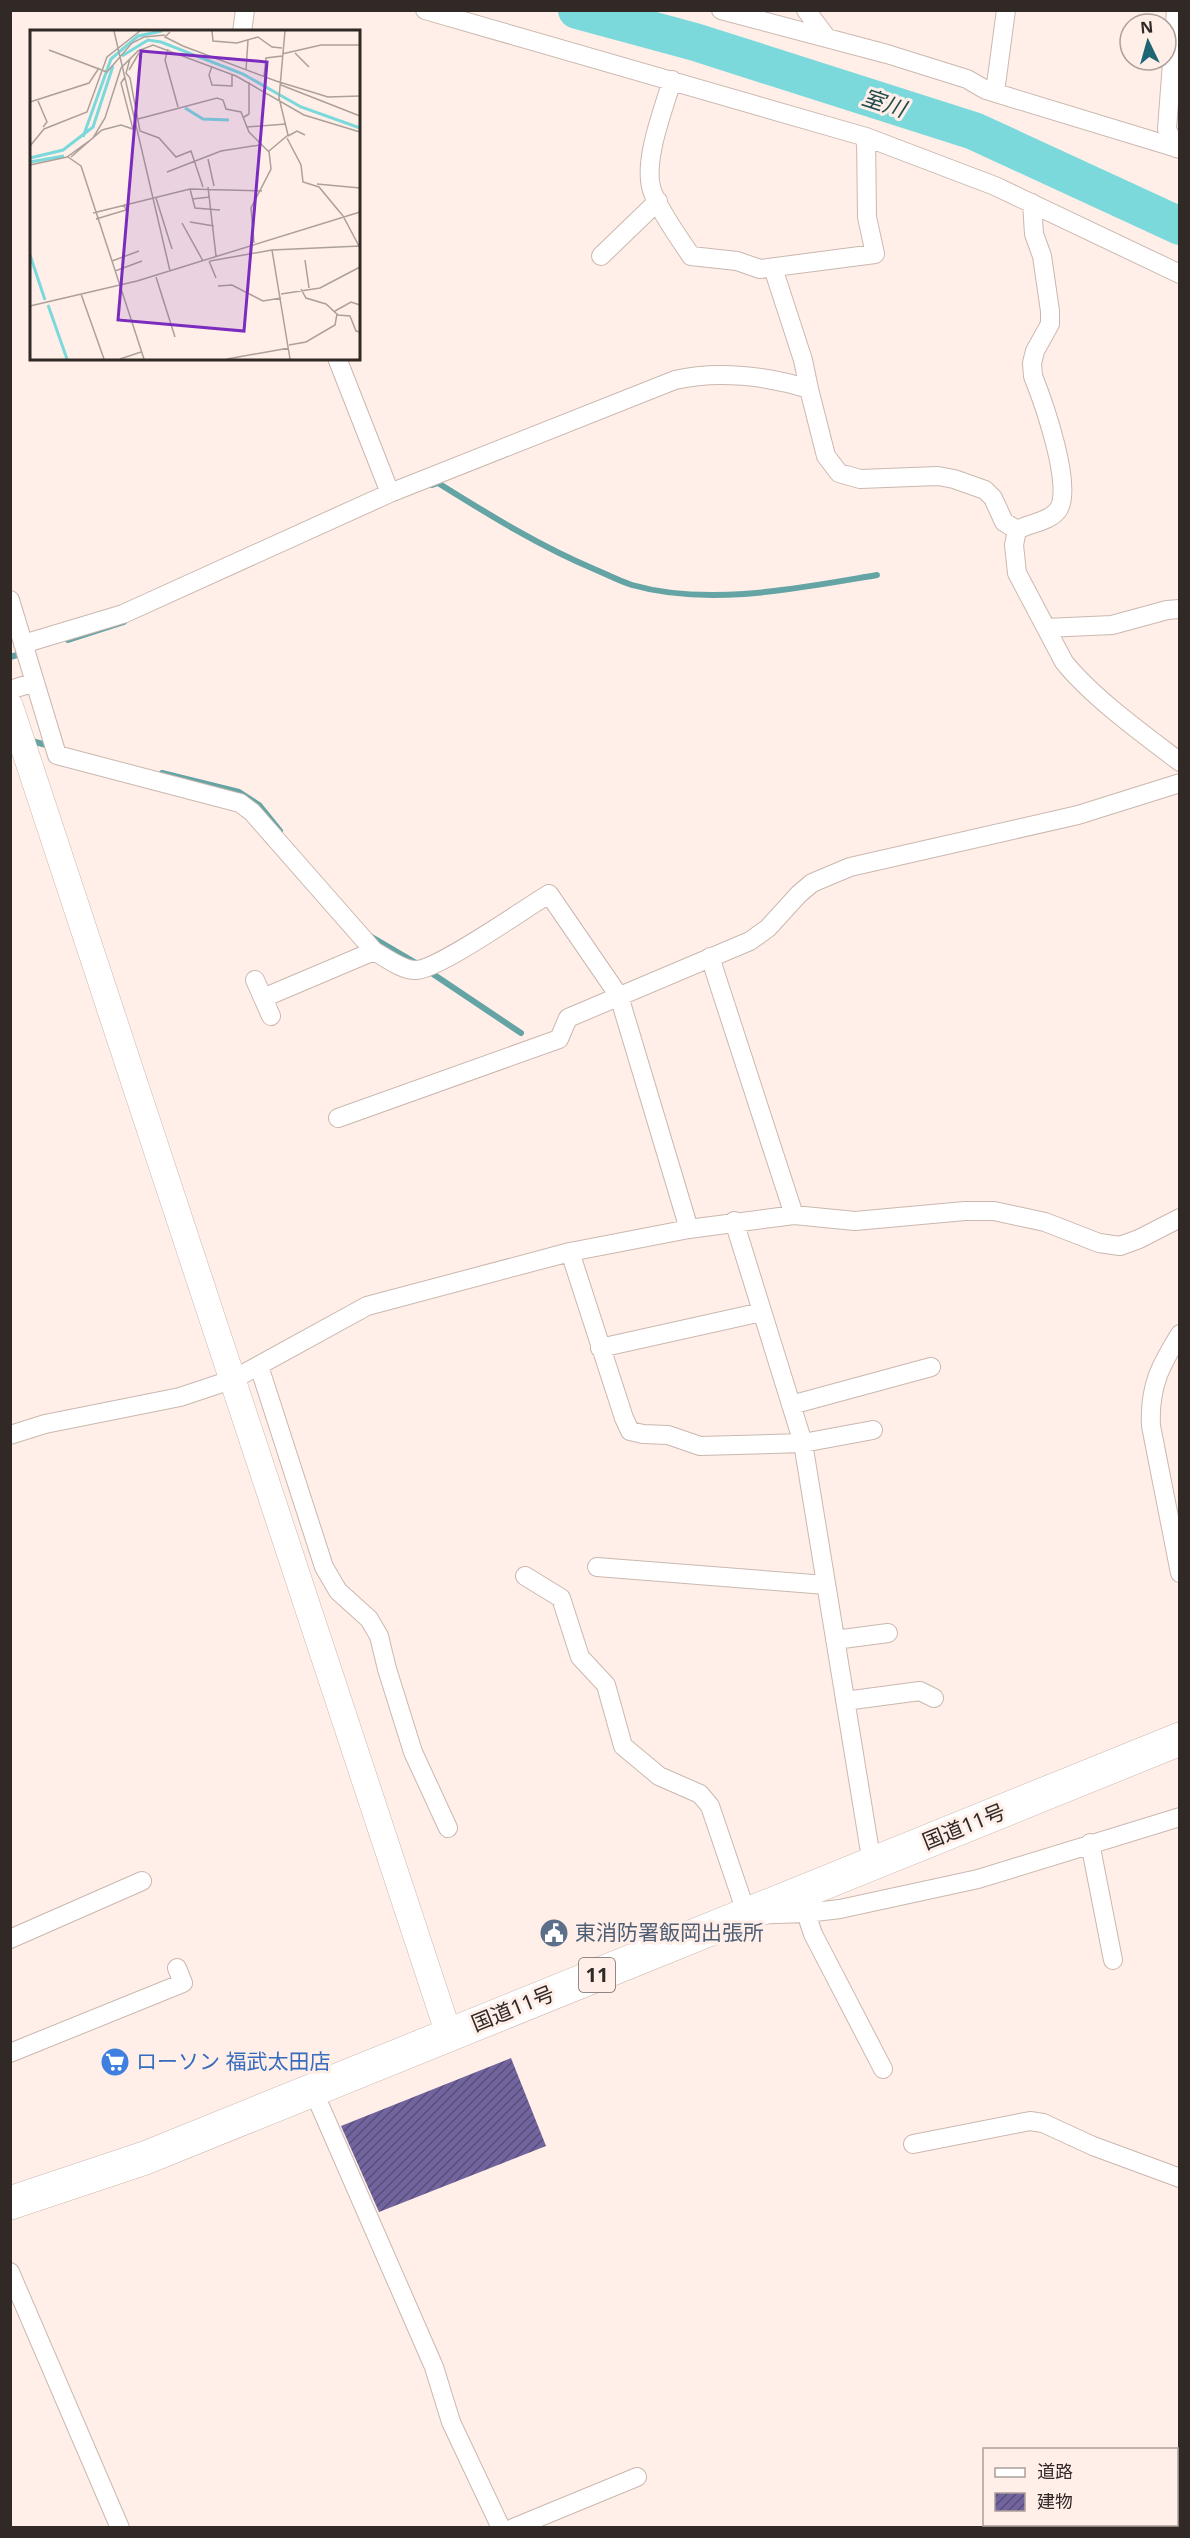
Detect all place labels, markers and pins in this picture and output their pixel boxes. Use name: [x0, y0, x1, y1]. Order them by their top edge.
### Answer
public building icon: 東消防署飯岡出張所: [538, 1917, 570, 1949]
place label: 東消防署飯岡出張所: [575, 1918, 764, 1946]
supermarket icon: ローソン 福武太田店: [99, 2046, 131, 2078]
place label: ローソン 福武太田店: [136, 2047, 330, 2075]

